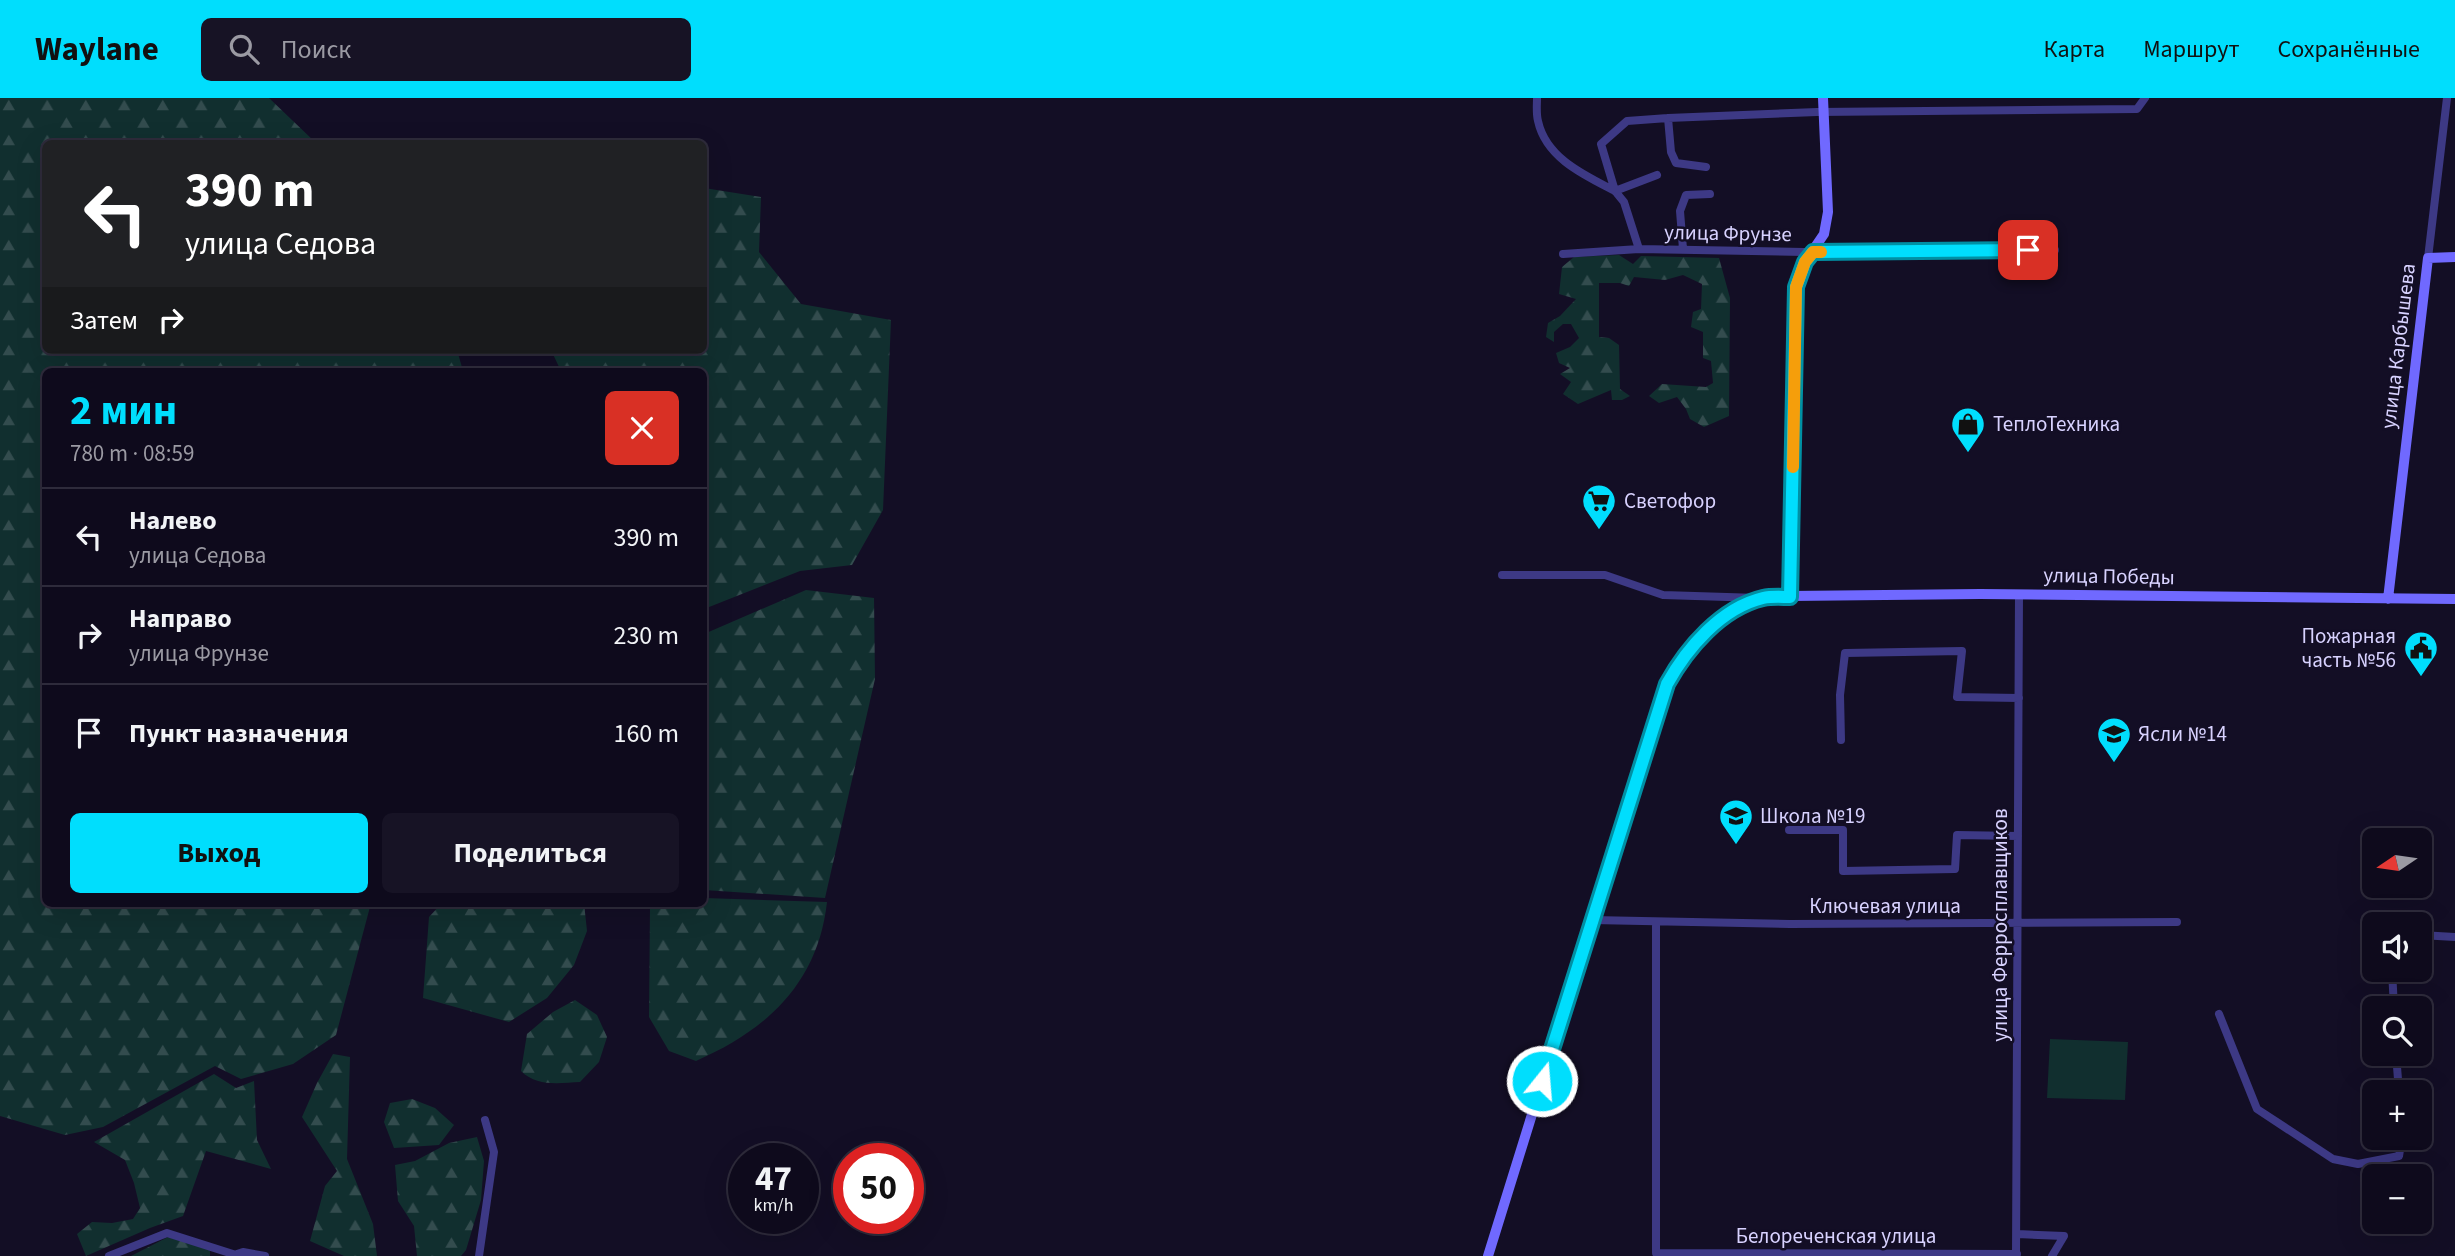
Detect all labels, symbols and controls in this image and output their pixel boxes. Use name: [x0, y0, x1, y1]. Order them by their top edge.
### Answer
search box: [201, 18, 691, 81]
text: Waylane: [35, 26, 159, 73]
icon: search: [225, 30, 263, 68]
text: Поиск: [281, 31, 351, 68]
text: Карта: [2044, 32, 2105, 67]
text: Маршрут: [2143, 32, 2239, 67]
text: Сохранённые: [2277, 32, 2420, 67]
text: 390 m: [185, 156, 314, 226]
icon: left: [70, 168, 161, 259]
street label: улица Фрунзе: [1664, 217, 1792, 249]
pin: [1998, 220, 2058, 280]
text: улица Седова: [185, 221, 376, 267]
icon: arrive: [2009, 231, 2047, 269]
street label: улица Карбышева: [2373, 261, 2423, 431]
icon: right: [152, 301, 190, 339]
text: Затем: [70, 302, 138, 339]
text: 2 мин: [70, 381, 177, 441]
button: close: [605, 391, 679, 465]
shop icon: ТеплоТехника: [1949, 405, 1987, 454]
place label: ТеплоТехника: [1993, 409, 2120, 439]
text: 780 m · 08:59: [70, 437, 194, 470]
supermarket icon: Светофор: [1580, 482, 1618, 531]
place label: Светофор: [1624, 486, 1716, 516]
text: Налево: [129, 502, 217, 539]
icon: left: [70, 518, 108, 556]
text: 390 m: [613, 519, 679, 556]
text: улица Седова: [129, 539, 266, 572]
street label: улица Победы: [2043, 560, 2175, 592]
text: Направо: [129, 600, 232, 637]
icon: right: [70, 616, 108, 654]
text: 230 m: [613, 617, 679, 654]
place label: Пожарная часть №56: [2301, 621, 2396, 675]
public building icon: Пожарная часть №56: [2402, 629, 2440, 678]
text: улица Фрунзе: [129, 637, 269, 670]
icon: arrive: [70, 714, 108, 752]
text: Пункт назначения: [129, 715, 349, 752]
text: 160 m: [613, 715, 679, 752]
school or university icon: Ясли №14: [2095, 715, 2133, 764]
place label: Ясли №14: [2138, 719, 2227, 749]
school or university icon: Школа №19: [1717, 797, 1755, 846]
place label: Школа №19: [1760, 801, 1865, 831]
street label: улица Ферросплавщиков: [1985, 808, 2015, 1042]
button: Выход: [70, 813, 368, 893]
button: Поделиться: [382, 813, 679, 893]
north arrow: [2362, 828, 2432, 898]
map controls: [2362, 828, 2432, 1234]
street label: Ключевая улица: [1809, 891, 1961, 921]
button: sound: [2362, 912, 2432, 982]
button: search: [2362, 996, 2432, 1066]
position arrow: [1505, 1044, 1579, 1118]
button: +: [2362, 1080, 2432, 1150]
speed limit sign: 50: [833, 1143, 924, 1234]
text: 47: [755, 1154, 792, 1204]
button: −: [2362, 1164, 2432, 1234]
text: km/h: [754, 1193, 793, 1218]
street label: Белореченская улица: [1736, 1221, 1936, 1251]

